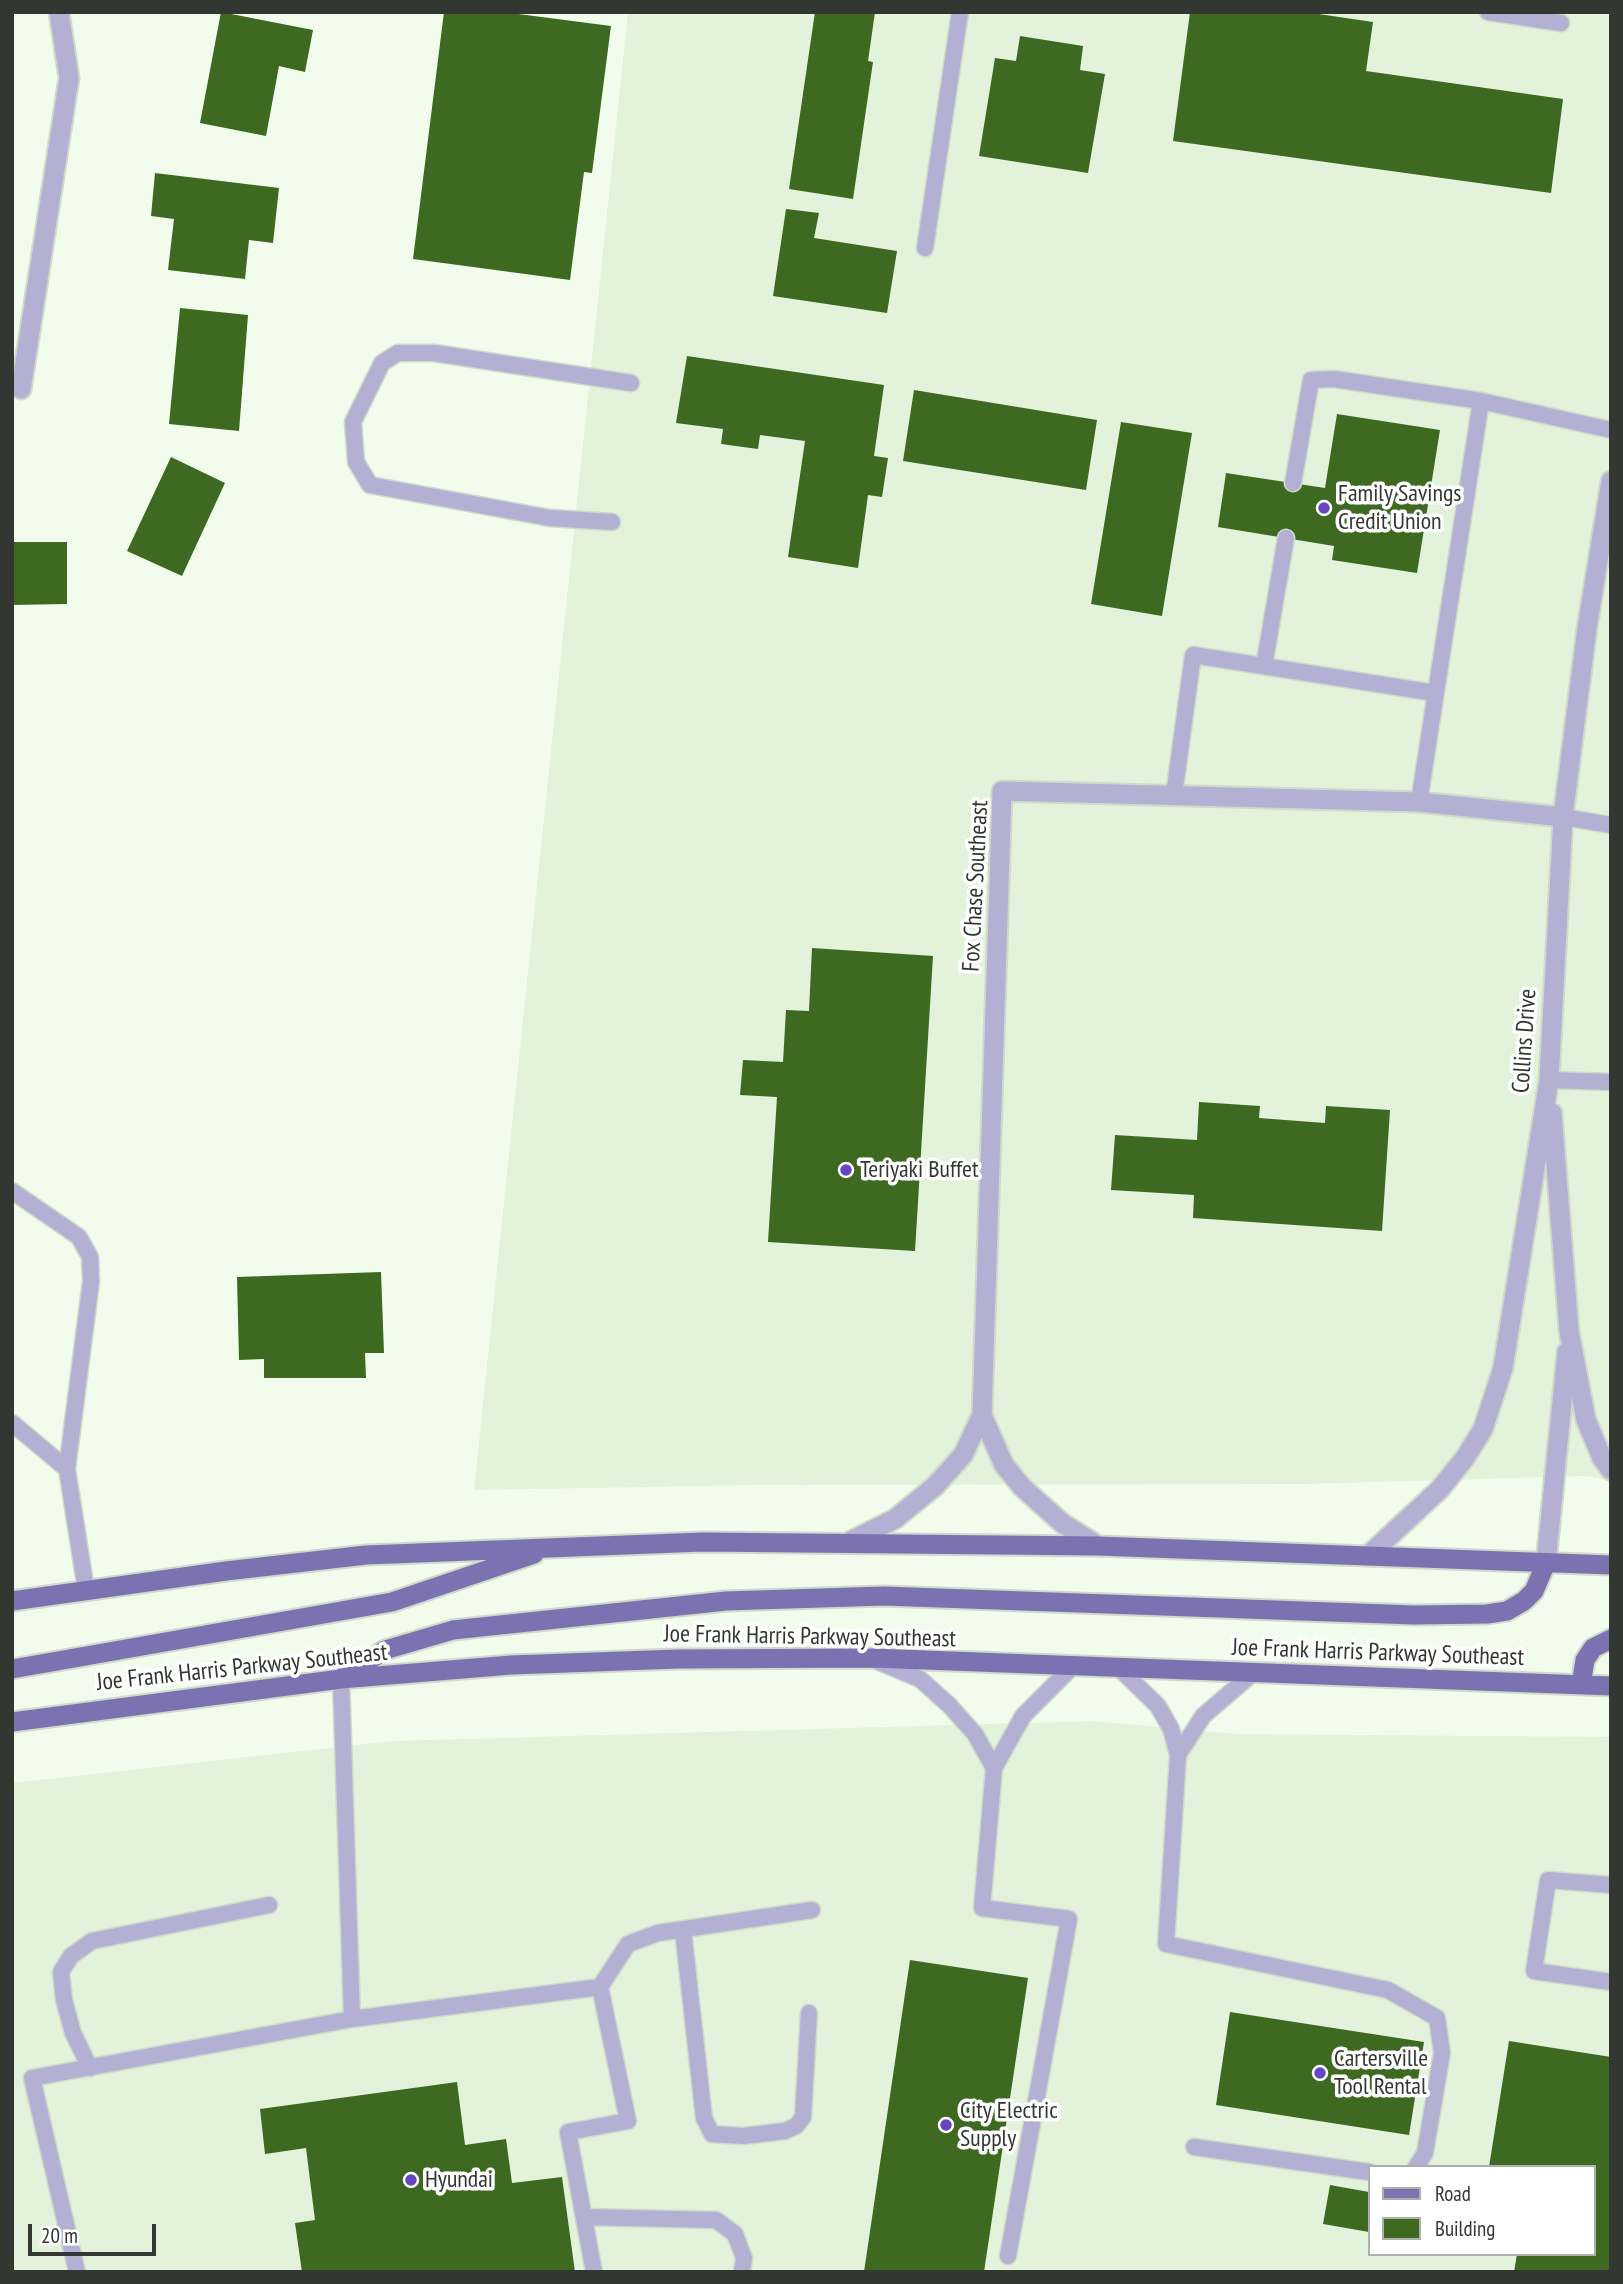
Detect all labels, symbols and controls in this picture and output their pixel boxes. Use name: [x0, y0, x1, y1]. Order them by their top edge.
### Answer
place label: Family Savings Credit Union: [1338, 480, 1461, 536]
marker: Family Savings Credit Union: [1316, 500, 1332, 516]
street label: Fox Chase Southeast: [957, 800, 995, 972]
street label: Collins Drive: [1507, 988, 1543, 1094]
place label: Teriyaki Buffet: [860, 1156, 979, 1184]
marker: Teriyaki Buffet: [838, 1162, 854, 1178]
street label: Joe Frank Harris Parkway Southeast: [664, 1620, 956, 1654]
street label: Joe Frank Harris Parkway Southeast: [1231, 1634, 1525, 1672]
street label: Joe Frank Harris Parkway Southeast: [95, 1638, 389, 1698]
place label: Cartersville Tool Rental: [1334, 2045, 1428, 2101]
marker: Cartersville Tool Rental: [1312, 2065, 1328, 2081]
place label: City Electric Supply: [960, 2097, 1058, 2153]
marker: City Electric Supply: [938, 2117, 954, 2133]
legend: [1368, 2165, 1595, 2256]
place label: Hyundai: [425, 2166, 493, 2194]
marker: Hyundai: [403, 2172, 419, 2188]
text: Road: [1435, 2180, 1471, 2207]
scale bar: [32, 2210, 159, 2254]
text: Building: [1435, 2215, 1495, 2242]
text: 20 m: [41, 2222, 78, 2249]

